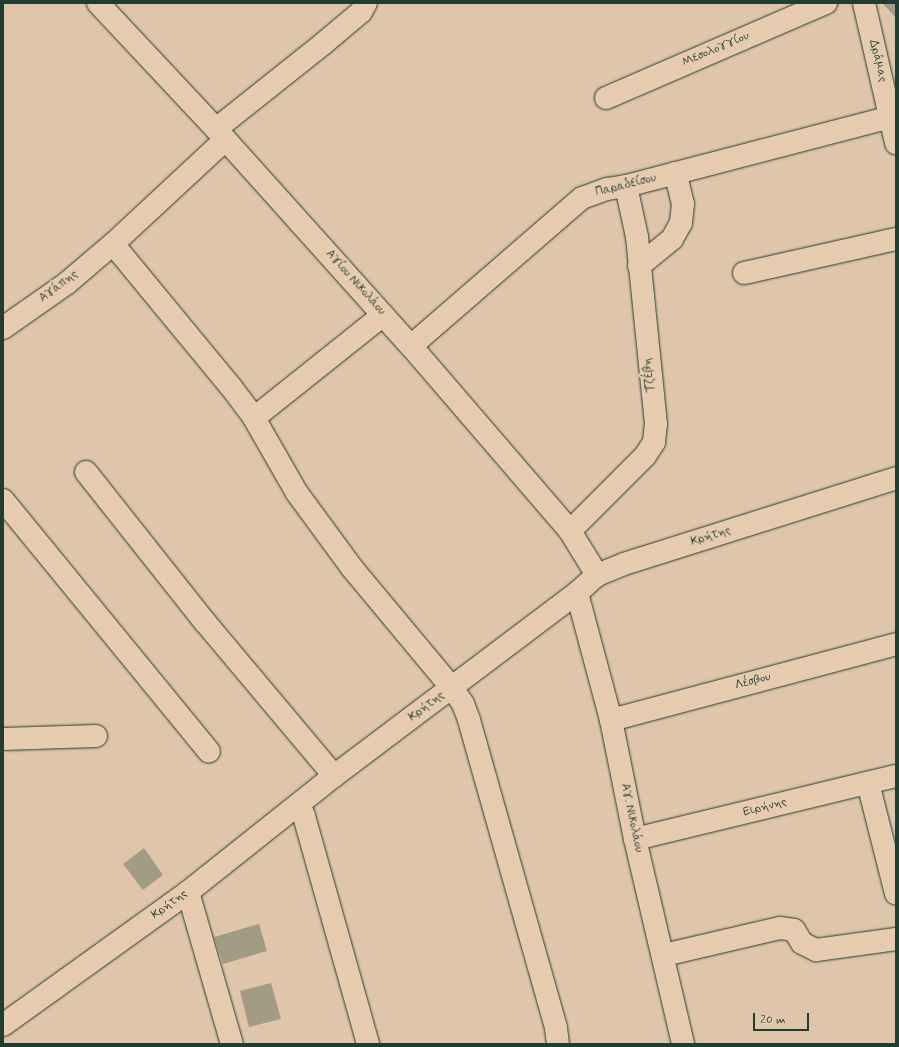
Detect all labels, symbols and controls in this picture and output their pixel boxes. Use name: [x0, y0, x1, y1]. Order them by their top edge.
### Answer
street label: Μεσολογγίου: [680, 29, 752, 71]
street label: Δράμας: [865, 38, 889, 84]
street label: Παραδείσου: [594, 171, 658, 201]
street label: Αγίου Νικολάου: [322, 247, 388, 319]
street label: Αγάπης: [37, 268, 81, 306]
street label: Τζέβη: [641, 357, 659, 393]
street label: Κρήτης: [689, 524, 733, 550]
street label: Λέσβου: [734, 670, 772, 694]
street label: Κρήτης: [406, 689, 448, 725]
street label: Αγ. Νικολάου: [617, 782, 645, 854]
street label: Ειρήνης: [742, 796, 788, 820]
street label: Κρήτης: [149, 887, 191, 923]
scale bar: [755, 1005, 811, 1031]
text: 20 m: [760, 1012, 786, 1028]

